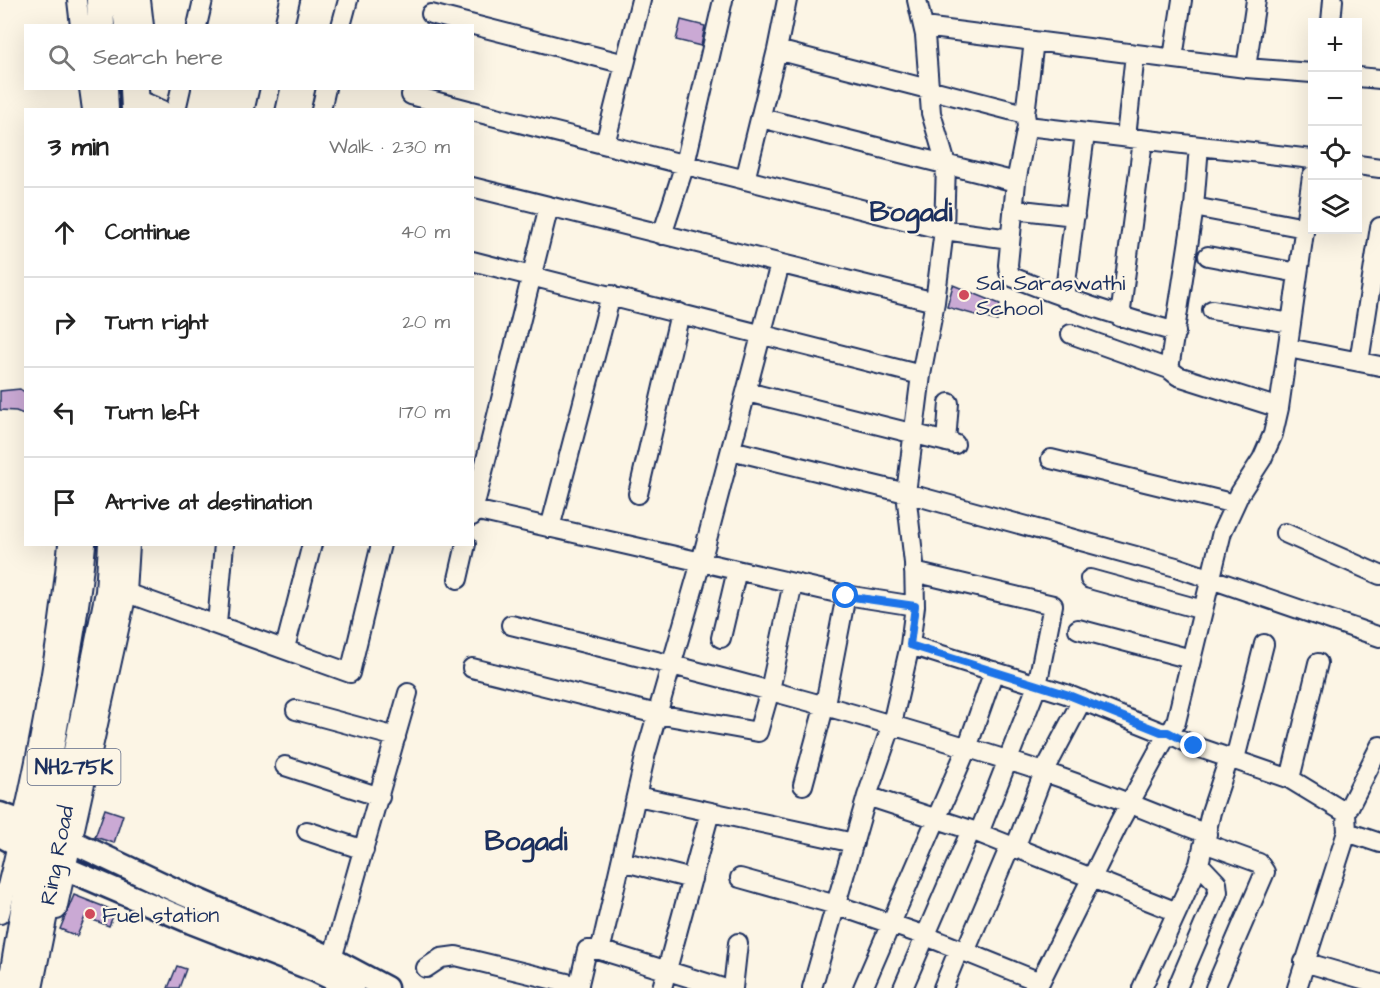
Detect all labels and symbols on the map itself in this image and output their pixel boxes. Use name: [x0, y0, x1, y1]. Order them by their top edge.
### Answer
district label: Bogadi: [870, 193, 953, 234]
place label: Sai Saraswathi School: [976, 268, 1125, 324]
marker: Sai Saraswathi School: [957, 288, 971, 302]
route start: [832, 582, 858, 608]
route end: [1180, 732, 1206, 758]
road number: NH275K: [28, 749, 121, 785]
street label: Ring Road: [33, 803, 83, 908]
district label: Bogadi: [485, 822, 568, 863]
place label: Fuel station: [102, 900, 219, 931]
marker: Fuel station: [83, 907, 97, 921]

